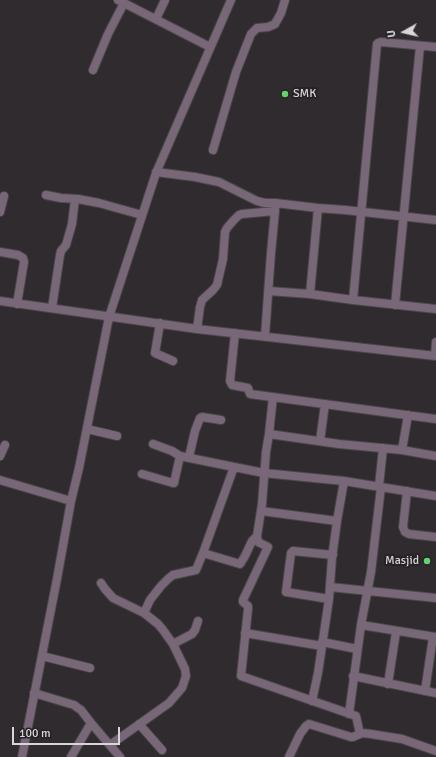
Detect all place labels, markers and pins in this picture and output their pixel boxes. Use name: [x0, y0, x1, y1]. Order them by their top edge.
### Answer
place label: SMK: [293, 87, 316, 101]
marker: SMK: [280, 89, 290, 99]
place label: Masjid: [385, 554, 419, 568]
marker: Masjid: [422, 556, 432, 566]

